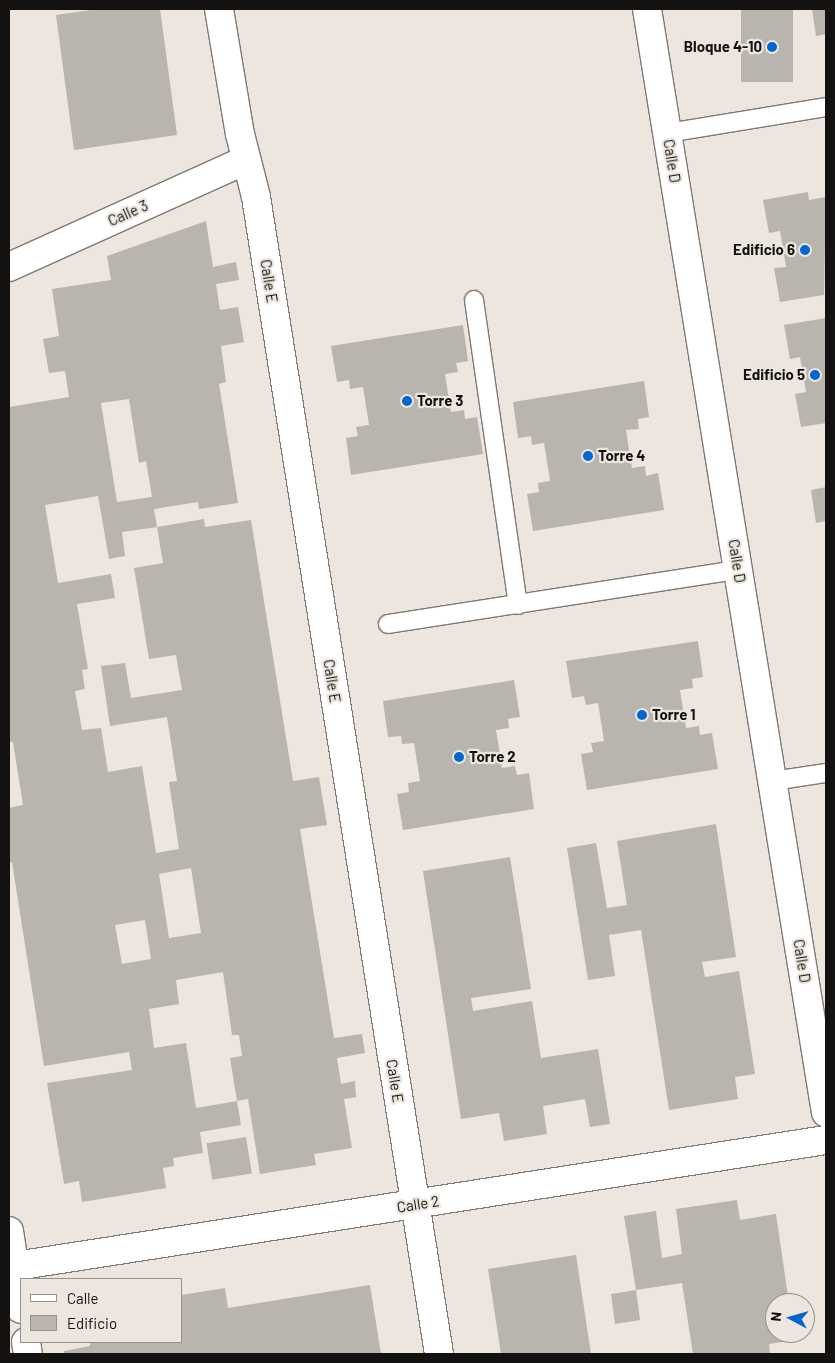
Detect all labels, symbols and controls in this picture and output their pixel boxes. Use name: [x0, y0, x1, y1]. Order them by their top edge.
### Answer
place label: Bloque 4-10: [684, 38, 762, 56]
marker: Bloque 4-10: [766, 41, 778, 53]
street label: Calle D: [660, 138, 684, 184]
street label: Calle 3: [105, 196, 151, 230]
place label: Edificio 6: [733, 241, 795, 259]
marker: Edificio 6: [799, 244, 811, 256]
street label: Calle E: [257, 258, 281, 304]
place label: Edificio 5: [743, 366, 805, 384]
marker: Edificio 5: [809, 369, 821, 381]
place label: Torre 3: [417, 392, 463, 410]
marker: Torre 3: [401, 395, 413, 407]
place label: Torre 4: [598, 447, 645, 465]
marker: Torre 4: [582, 450, 594, 462]
street label: Calle D: [725, 538, 749, 584]
street label: Calle E: [320, 658, 344, 704]
place label: Torre 1: [652, 706, 696, 724]
marker: Torre 1: [636, 709, 648, 721]
place label: Torre 2: [469, 748, 516, 766]
marker: Torre 2: [453, 751, 465, 763]
street label: Calle D: [790, 938, 814, 984]
street label: Calle E: [383, 1058, 407, 1104]
street label: Calle 2: [396, 1192, 440, 1216]
legend: [20, 1278, 182, 1343]
text: Calle: [67, 1289, 99, 1307]
north arrow: [765, 1293, 815, 1343]
text: N: [767, 1311, 785, 1322]
text: Edificio: [67, 1314, 117, 1332]

